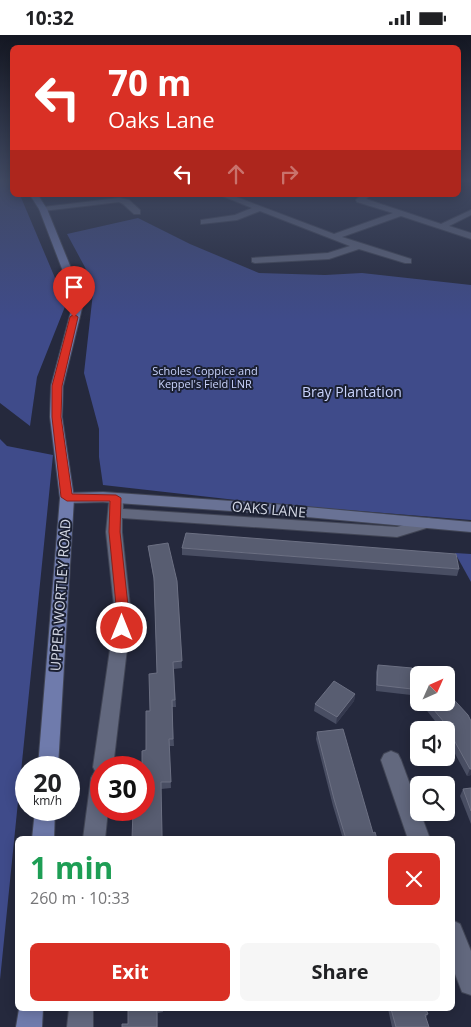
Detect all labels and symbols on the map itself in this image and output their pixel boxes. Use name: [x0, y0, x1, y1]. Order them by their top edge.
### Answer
pin: [53, 266, 95, 317]
park label: Scholes Coppice and Keppel's Field LNR: [152, 363, 258, 391]
park label: Bray Plantation: [302, 382, 402, 401]
street label: OAKS LANE: [231, 496, 307, 522]
street label: UPPER WORTLEY ROAD: [45, 518, 75, 672]
position arrow: [95, 601, 147, 653]
north arrow: [410, 666, 455, 711]
speed limit sign: 30: [90, 756, 155, 821]

